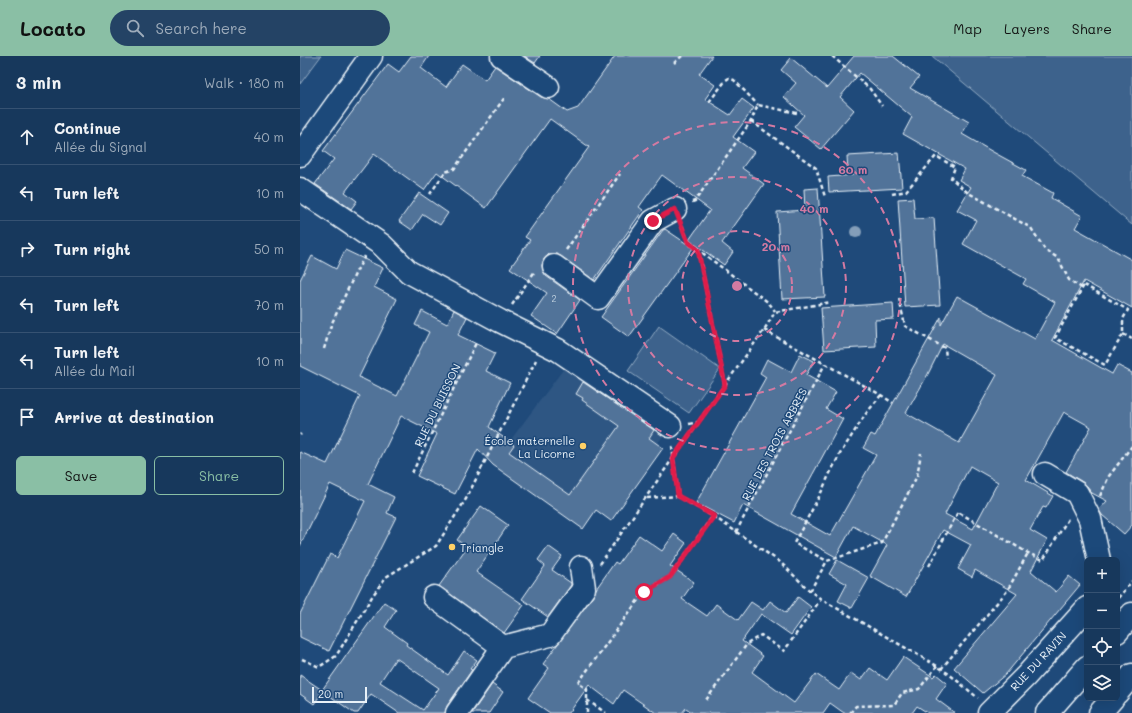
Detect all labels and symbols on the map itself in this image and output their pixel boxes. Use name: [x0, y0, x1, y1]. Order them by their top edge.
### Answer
text: 60 m: [839, 161, 867, 177]
text: 40 m: [799, 200, 829, 216]
route end: [644, 212, 662, 230]
text: 20 m: [762, 238, 790, 254]
centre of rings: [730, 279, 744, 293]
house number: 2: [551, 293, 557, 304]
street label: RUE DU BUISSON: [410, 361, 464, 449]
street label: RUE DES TROIS ARBRES: [738, 385, 810, 503]
place label: École maternelle La Licorne: [485, 433, 575, 461]
marker: École maternelle La Licorne: [578, 441, 588, 451]
place label: Triangle: [460, 540, 504, 555]
marker: Triangle: [447, 542, 457, 552]
route start: [635, 583, 653, 601]
street label: RUE DU RAVIN: [1007, 628, 1069, 694]
scale bar: [312, 685, 367, 704]

